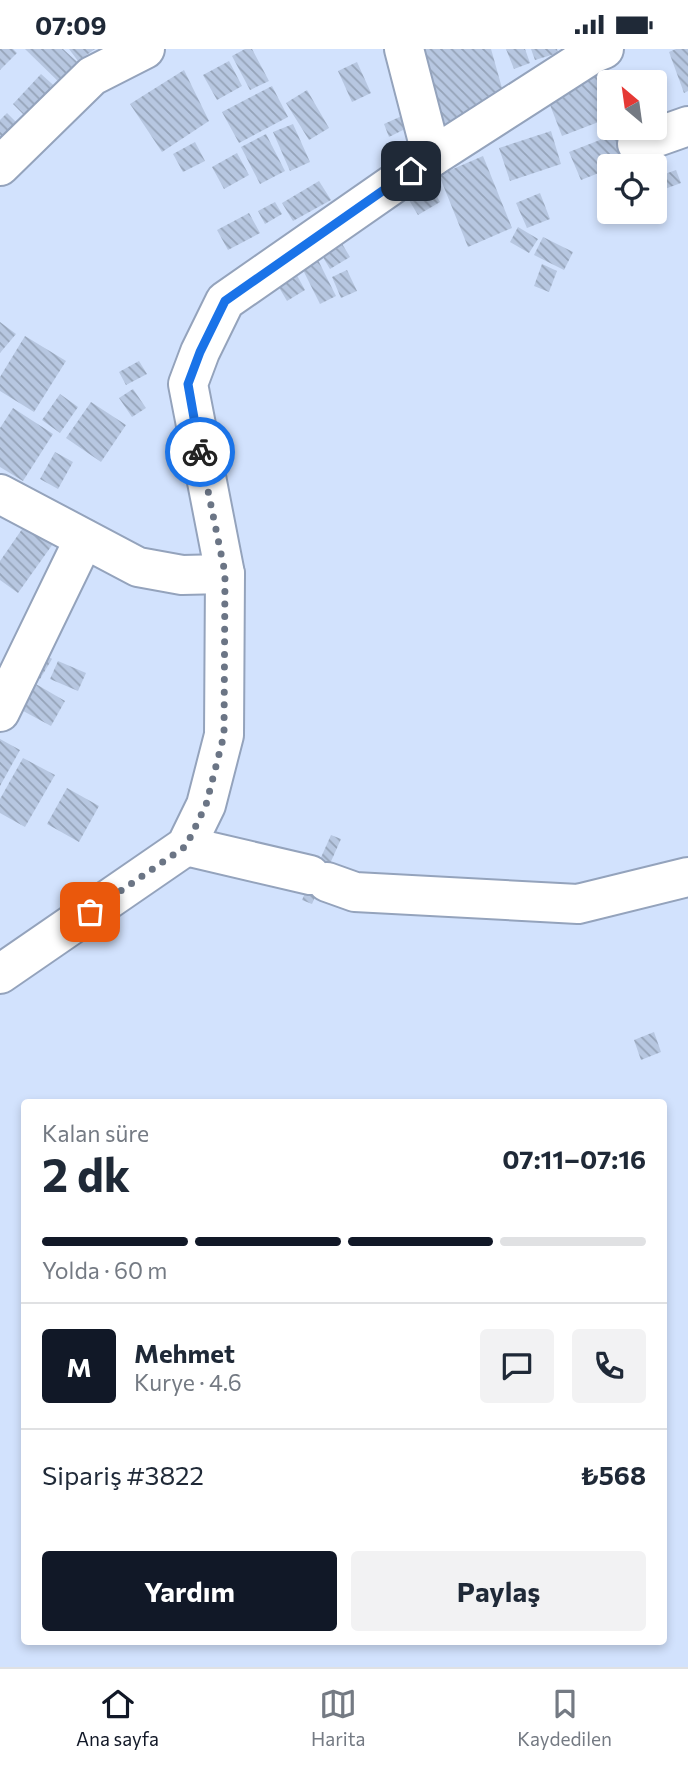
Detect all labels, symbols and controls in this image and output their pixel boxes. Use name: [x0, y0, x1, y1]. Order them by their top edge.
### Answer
text: 07:09: [35, 9, 107, 40]
north arrow: [597, 70, 667, 140]
map controls: [597, 70, 667, 224]
pin: [381, 141, 441, 201]
icon: home: [392, 152, 430, 190]
button: locate: [597, 154, 667, 224]
courier: [165, 417, 235, 487]
icon: bike: [181, 433, 219, 471]
pin: [60, 882, 120, 942]
icon: bag: [71, 893, 109, 931]
text: Kalan süre: [42, 1119, 149, 1147]
text: 07:11–07:16: [502, 1143, 646, 1174]
text: 2 dk: [42, 1145, 130, 1201]
text: Yolda · 60 m: [42, 1256, 167, 1284]
button: chat: [480, 1329, 554, 1403]
button: phone: [572, 1329, 646, 1403]
text: Mehmet: [134, 1337, 235, 1368]
text: M: [66, 1351, 92, 1382]
text: Kurye · 4.6: [134, 1368, 242, 1396]
text: Sipariş #3822: [42, 1459, 204, 1490]
text: ₺568: [580, 1459, 646, 1490]
button: Yardım: [42, 1551, 337, 1631]
button: Paylaş: [351, 1551, 646, 1631]
tab: Ana sayfa: [76, 1685, 159, 1750]
tab: Harita: [311, 1685, 365, 1750]
tab: Kaydedilen: [517, 1685, 612, 1750]

